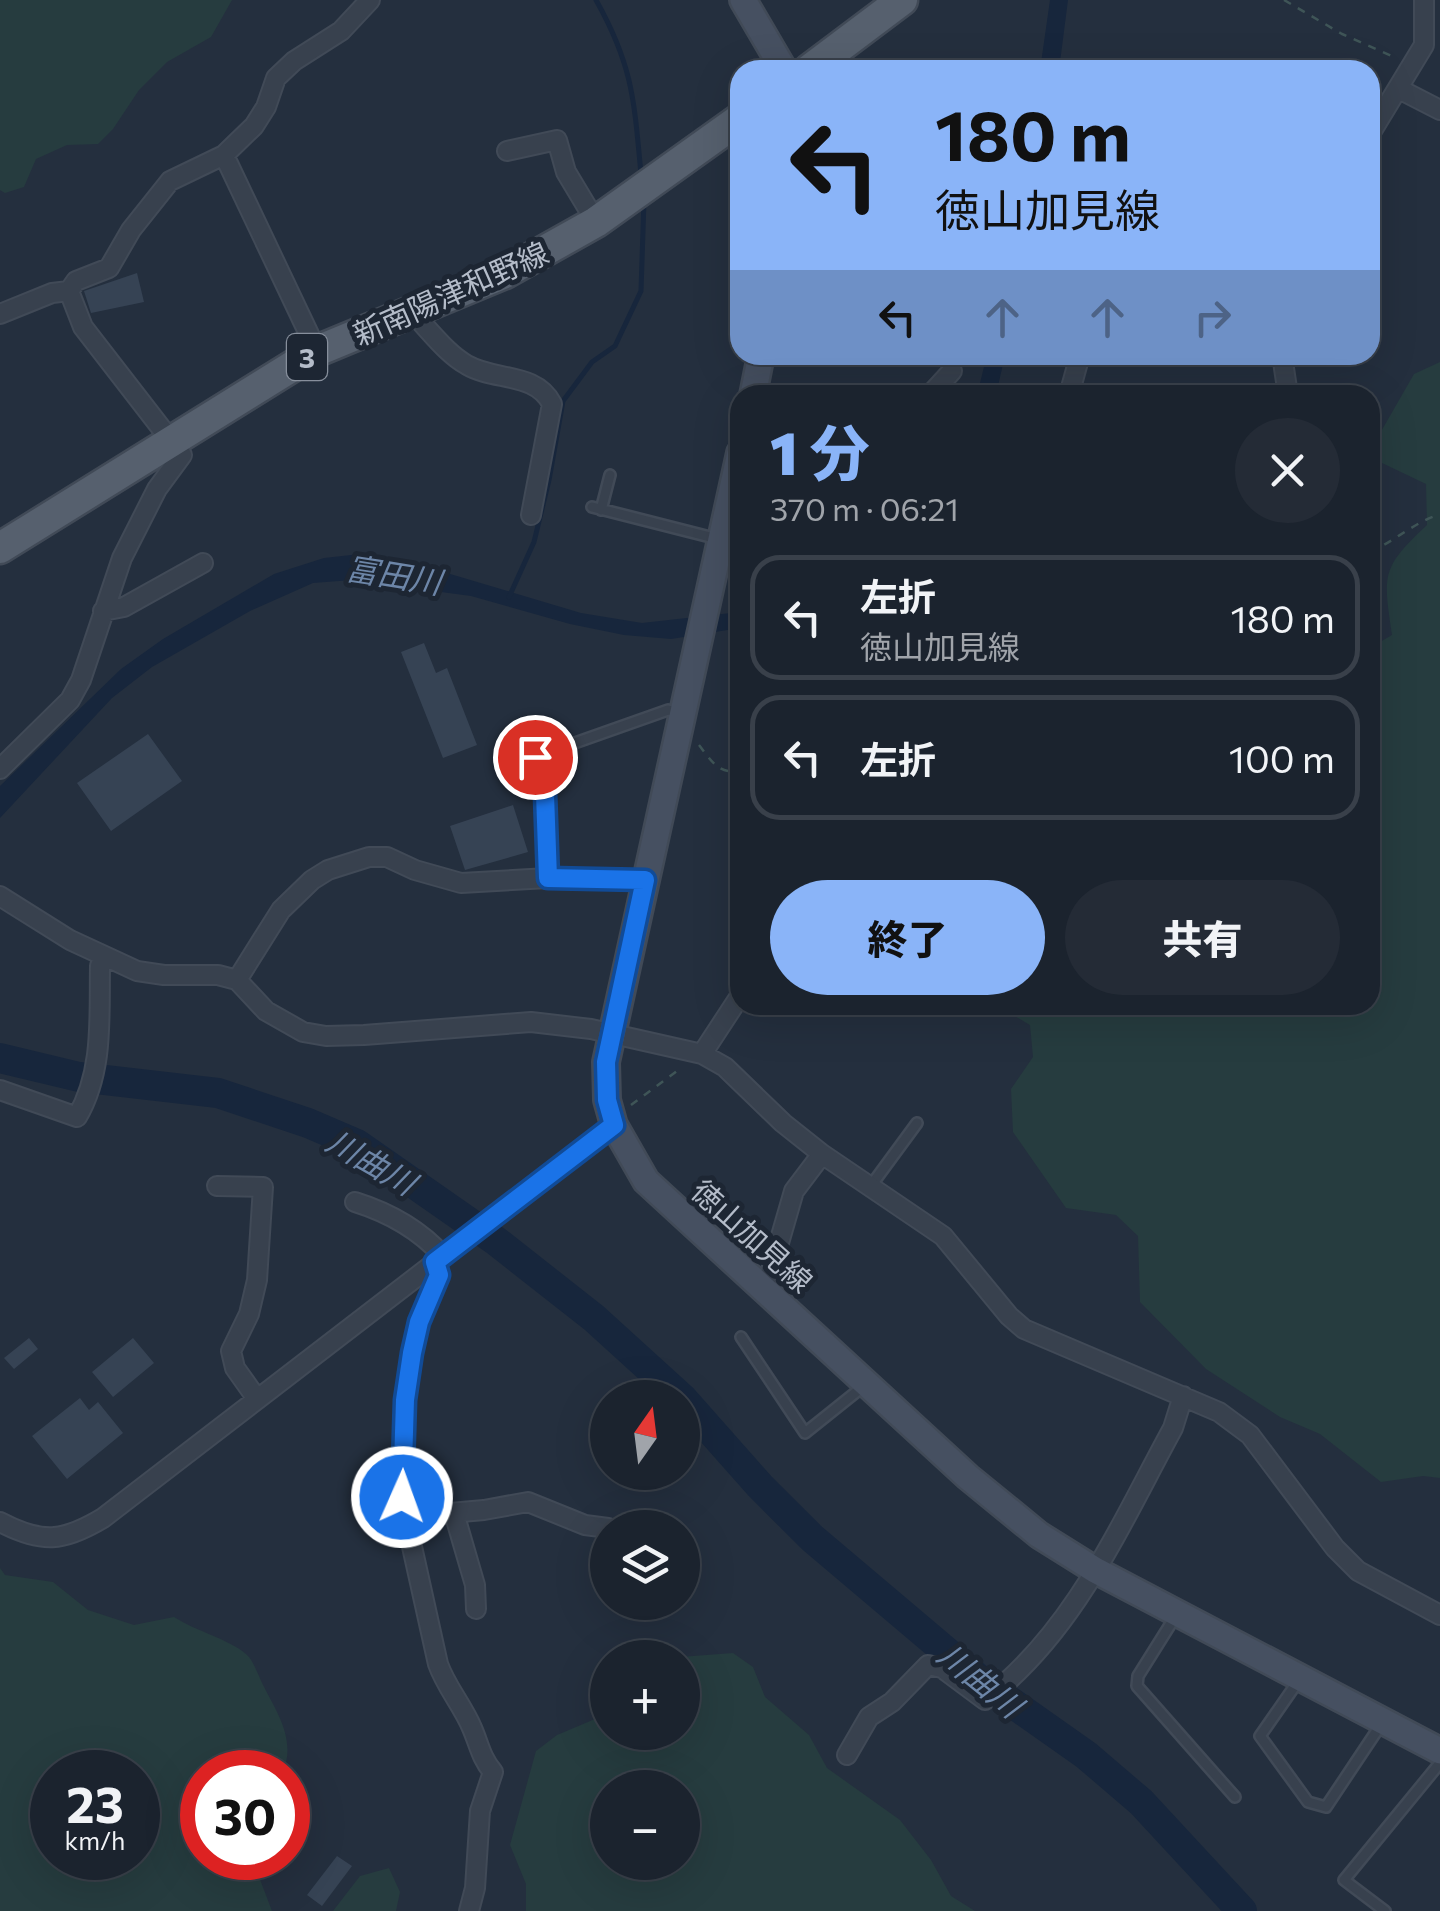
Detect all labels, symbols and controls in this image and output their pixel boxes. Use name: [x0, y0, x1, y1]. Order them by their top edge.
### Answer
text: 180 m: [935, 90, 1131, 175]
icon: left: [770, 100, 900, 230]
text: 徳山加見線: [935, 181, 1160, 236]
street label: 新南陽津和野線: [347, 232, 553, 352]
icon: left: [870, 290, 925, 345]
icon: ahead: [975, 290, 1030, 345]
icon: ahead: [1080, 290, 1135, 345]
icon: right: [1185, 290, 1240, 345]
road number: 3: [287, 334, 327, 380]
text: 1 分: [770, 414, 869, 487]
button: close: [1235, 418, 1340, 523]
text: 370 m · 06:21: [770, 488, 959, 528]
water label: 富田川: [343, 547, 447, 602]
text: 左折: [860, 572, 936, 619]
icon: left: [775, 590, 830, 645]
text: 180 m: [1230, 594, 1335, 641]
text: 徳山加見線: [860, 626, 1020, 666]
pin: [493, 715, 578, 800]
icon: arrive: [508, 730, 563, 785]
icon: left: [775, 730, 830, 785]
text: 100 m: [1229, 734, 1335, 781]
text: 左折: [860, 735, 936, 782]
button: 終了: [770, 880, 1045, 995]
button: 共有: [1065, 880, 1340, 995]
water label: 川曲川: [320, 1120, 426, 1204]
street label: 徳山加見線: [685, 1171, 821, 1299]
north arrow: [590, 1380, 700, 1490]
map controls: [590, 1380, 700, 1880]
position arrow: [350, 1445, 454, 1549]
button: layers: [590, 1510, 700, 1620]
water label: 川曲川: [931, 1633, 1033, 1727]
button: +: [590, 1640, 700, 1750]
speed limit sign: 30: [180, 1750, 310, 1880]
button: −: [590, 1770, 700, 1880]
text: 23: [66, 1772, 124, 1833]
text: km/h: [65, 1825, 125, 1855]

